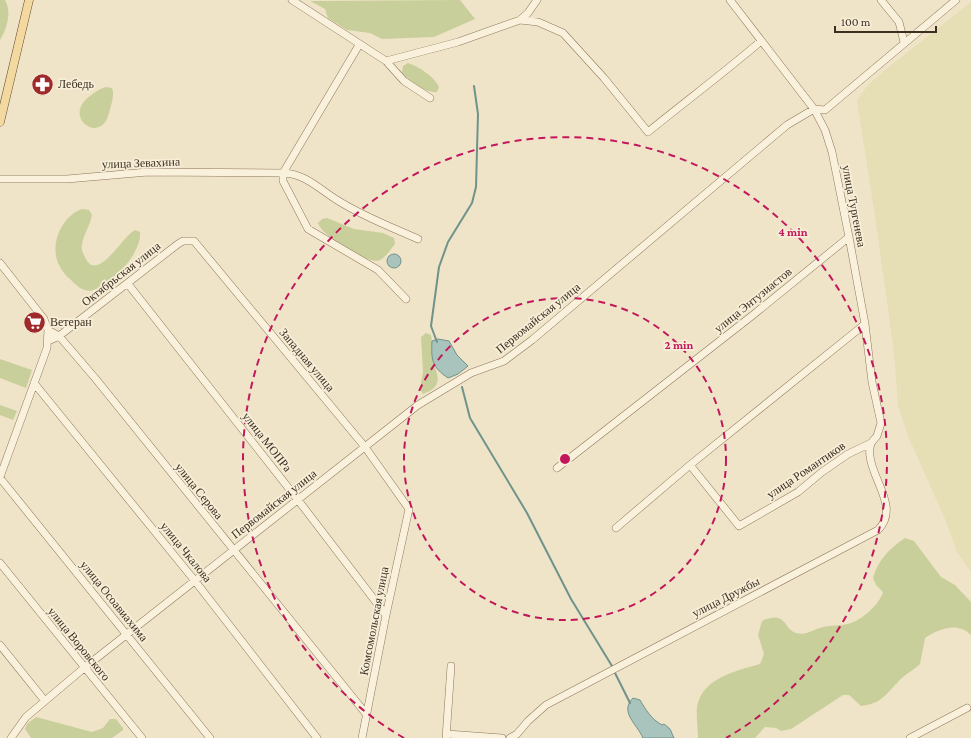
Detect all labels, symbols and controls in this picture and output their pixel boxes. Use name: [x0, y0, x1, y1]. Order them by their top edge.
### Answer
scale bar: [835, 8, 936, 34]
text: 100 m: [841, 15, 871, 29]
pharmacy icon: Лебедь: [30, 71, 56, 97]
place label: Лебедь: [58, 77, 95, 91]
street label: улица Зевахина: [102, 155, 181, 171]
street label: улица Тургенева: [839, 164, 869, 249]
text: 4 min: [778, 225, 808, 239]
street label: Октябрьская улица: [79, 238, 164, 309]
street label: улица Энтузиастов: [711, 264, 795, 336]
street label: Первомайская улица: [493, 279, 583, 356]
supermarket icon: Ветеран: [21, 309, 47, 335]
place label: Ветеран: [50, 315, 92, 329]
street label: Западная улица: [277, 326, 338, 395]
text: 2 min: [665, 338, 694, 352]
street label: улица МОПРа: [239, 409, 295, 475]
street label: улица Романтиков: [764, 438, 848, 501]
centre of rings: [558, 452, 572, 466]
street label: улица Серова: [172, 460, 226, 522]
street label: Первомайская улица: [229, 466, 320, 542]
street label: улица Чкалова: [157, 519, 215, 586]
street label: улица Осоавиахима: [77, 558, 151, 645]
street label: Комсомольская улица: [357, 565, 392, 677]
street label: улица Дружбы: [690, 574, 762, 620]
street label: улица Воровского: [45, 604, 113, 684]

